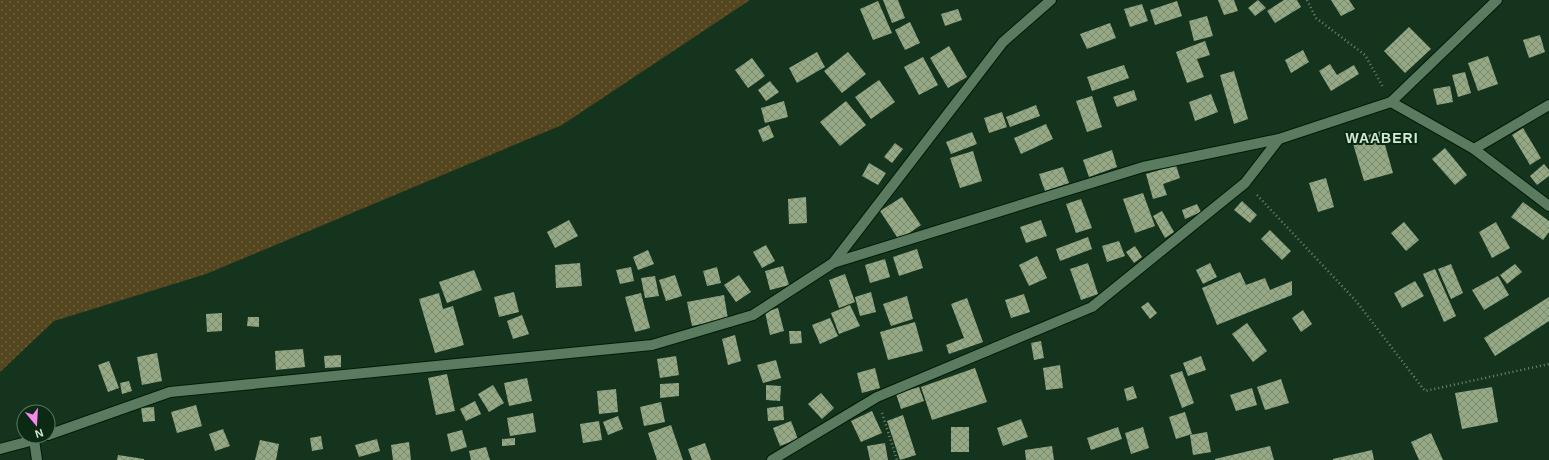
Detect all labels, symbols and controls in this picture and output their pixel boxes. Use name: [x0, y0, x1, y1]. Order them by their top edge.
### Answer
district label: WAABERI: [1345, 130, 1419, 146]
north arrow: [16, 404, 56, 444]
text: N: [33, 427, 45, 440]

